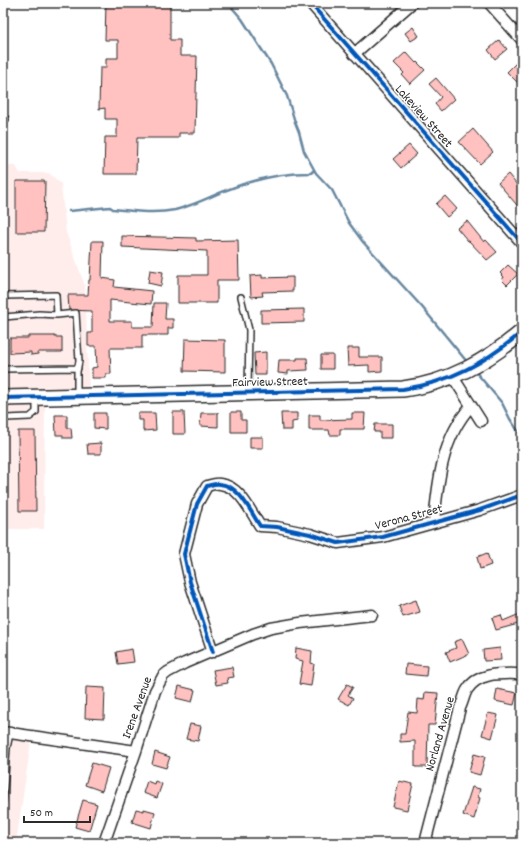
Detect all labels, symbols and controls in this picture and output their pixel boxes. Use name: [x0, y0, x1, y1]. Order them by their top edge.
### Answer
street label: Lakeview Street: [390, 81, 457, 153]
street label: Fairview Street: [232, 373, 308, 393]
street label: Verona Street: [373, 500, 445, 536]
street label: Irene Avenue: [118, 674, 158, 742]
street label: Norland Avenue: [421, 694, 461, 774]
scale bar: [24, 798, 90, 824]
text: 50 m: [30, 805, 53, 822]

